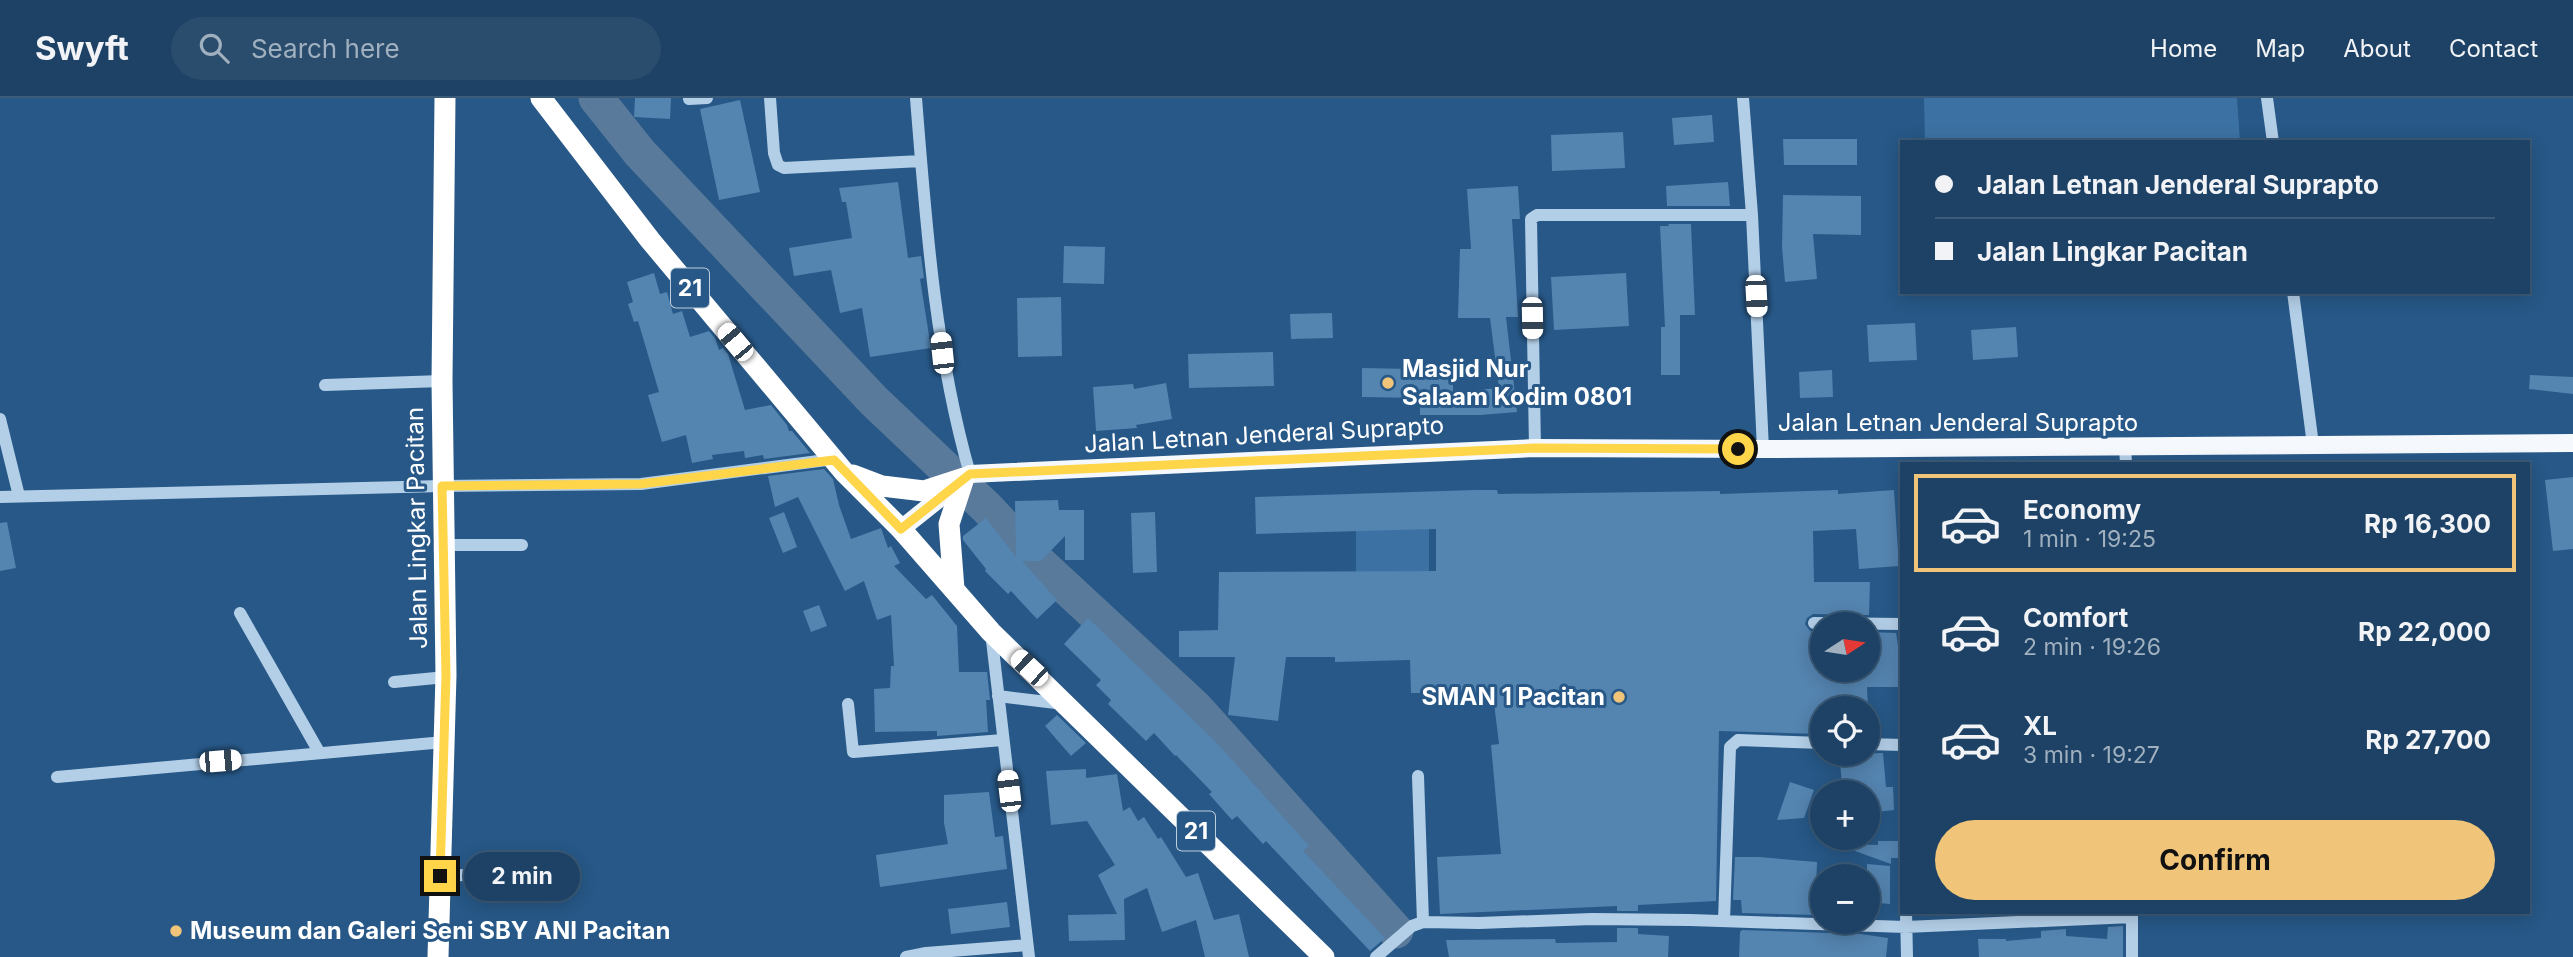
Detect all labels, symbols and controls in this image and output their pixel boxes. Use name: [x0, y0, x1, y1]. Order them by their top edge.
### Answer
search box: [171, 17, 661, 80]
text: Swyft: [35, 28, 129, 68]
icon: search: [195, 29, 233, 67]
text: Search here: [251, 33, 400, 64]
text: Home: [2150, 34, 2217, 63]
text: Map: [2255, 34, 2305, 63]
text: About: [2343, 34, 2411, 63]
text: Contact: [2449, 34, 2538, 63]
text: Jalan Letnan Jenderal Suprapto: [1977, 169, 2379, 200]
text: Jalan Lingkar Pacitan: [1977, 236, 2248, 267]
road number: 21: [671, 268, 709, 308]
car: [1745, 274, 1768, 318]
car: [1522, 297, 1543, 339]
car: [714, 319, 757, 365]
car: [930, 331, 955, 375]
place label: Masjid Nur Salaam Kodim 0801: [1402, 354, 1632, 411]
marker: Masjid Nur Salaam Kodim 0801: [1380, 375, 1396, 391]
street label: Jalan Lingkar Pacitan: [400, 407, 433, 649]
street label: Jalan Letnan Jenderal Suprapto: [1778, 408, 2138, 437]
street label: Jalan Letnan Jenderal Suprapto: [1083, 411, 1445, 458]
route start: [1722, 433, 1754, 465]
icon: car: [1939, 492, 2002, 555]
text: Economy: [2023, 494, 2141, 525]
text: Rp 16,300: [2364, 508, 2491, 539]
text: 1 min · 19:25: [2023, 525, 2156, 553]
icon: car: [1939, 600, 2002, 663]
text: Comfort: [2023, 602, 2128, 633]
north arrow: [1810, 612, 1880, 682]
map controls: [1810, 612, 1880, 934]
text: Rp 22,000: [2358, 616, 2491, 647]
text: 2 min · 19:26: [2023, 633, 2161, 661]
car: [1007, 646, 1052, 690]
place label: SMAN 1 Pacitan: [1421, 682, 1605, 711]
marker: SMAN 1 Pacitan: [1611, 689, 1627, 705]
button: locate: [1810, 696, 1880, 766]
icon: car: [1939, 708, 2002, 771]
text: XL: [2023, 710, 2057, 741]
text: Rp 27,700: [2365, 724, 2491, 755]
text: 3 min · 19:27: [2023, 741, 2160, 769]
car: [199, 749, 242, 773]
car: [997, 769, 1022, 813]
button: +: [1810, 780, 1880, 850]
road number: 21: [1177, 811, 1215, 850]
button: Confirm: [1935, 820, 2495, 900]
callout: 2 min: [464, 852, 580, 900]
route end: [424, 860, 456, 892]
text: 2 min: [491, 862, 553, 890]
button: −: [1810, 864, 1880, 934]
place label: Museum dan Galeri Seni SBY ANI Pacitan: [190, 916, 670, 945]
marker: Museum dan Galeri Seni SBY ANI Pacitan: [168, 923, 184, 939]

